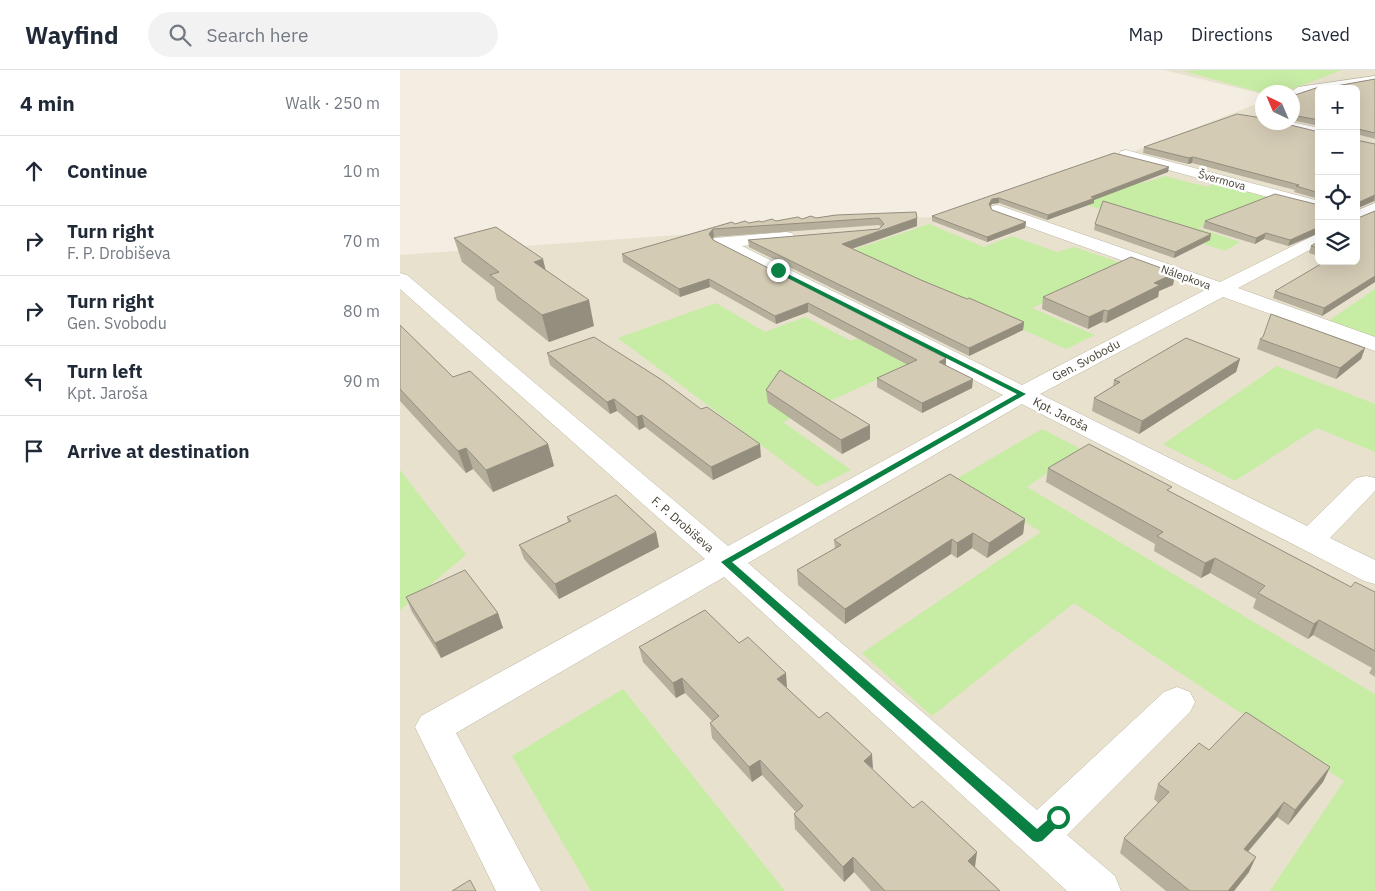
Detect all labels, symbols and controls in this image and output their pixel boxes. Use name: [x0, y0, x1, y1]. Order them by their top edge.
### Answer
search box: [148, 12, 498, 57]
text: Wayfind: [25, 19, 118, 51]
icon: search: [166, 21, 194, 49]
text: Search here: [206, 23, 308, 47]
text: Map: [1128, 23, 1163, 46]
text: Directions: [1191, 23, 1273, 46]
text: Saved: [1301, 23, 1350, 46]
north arrow: [1255, 85, 1300, 130]
map controls: [1315, 85, 1360, 265]
button: +: [1315, 85, 1360, 130]
text: 4 min: [20, 89, 75, 117]
text: Walk · 250 m: [285, 93, 380, 113]
button: −: [1315, 130, 1360, 175]
icon: ahead: [20, 157, 48, 185]
text: Continue: [67, 159, 147, 183]
text: 10 m: [343, 161, 380, 181]
street label: Švermova: [1197, 167, 1247, 193]
button: locate: [1315, 175, 1360, 220]
text: Turn right: [67, 219, 154, 243]
button: layers: [1315, 220, 1360, 265]
icon: right: [20, 227, 48, 255]
text: 70 m: [343, 231, 380, 251]
text: F. P. Drobiševa: [67, 243, 171, 263]
route end: [767, 259, 790, 282]
street label: Nálepkova: [1159, 262, 1213, 293]
text: Turn right: [67, 289, 154, 313]
icon: right: [20, 297, 48, 325]
text: 80 m: [343, 301, 380, 321]
text: Gen. Svobodu: [67, 313, 167, 333]
street label: Gen. Svobodu: [1049, 336, 1123, 384]
text: Turn left: [67, 359, 143, 383]
icon: left: [20, 367, 48, 395]
text: 90 m: [343, 371, 380, 391]
text: Kpt. Jaroša: [67, 383, 148, 403]
street label: Kpt. Jaroša: [1031, 394, 1092, 435]
icon: arrive: [20, 437, 48, 465]
text: Arrive at destination: [67, 439, 250, 463]
street label: F. P. Drobiševa: [649, 493, 718, 556]
route start: [1047, 806, 1070, 829]

